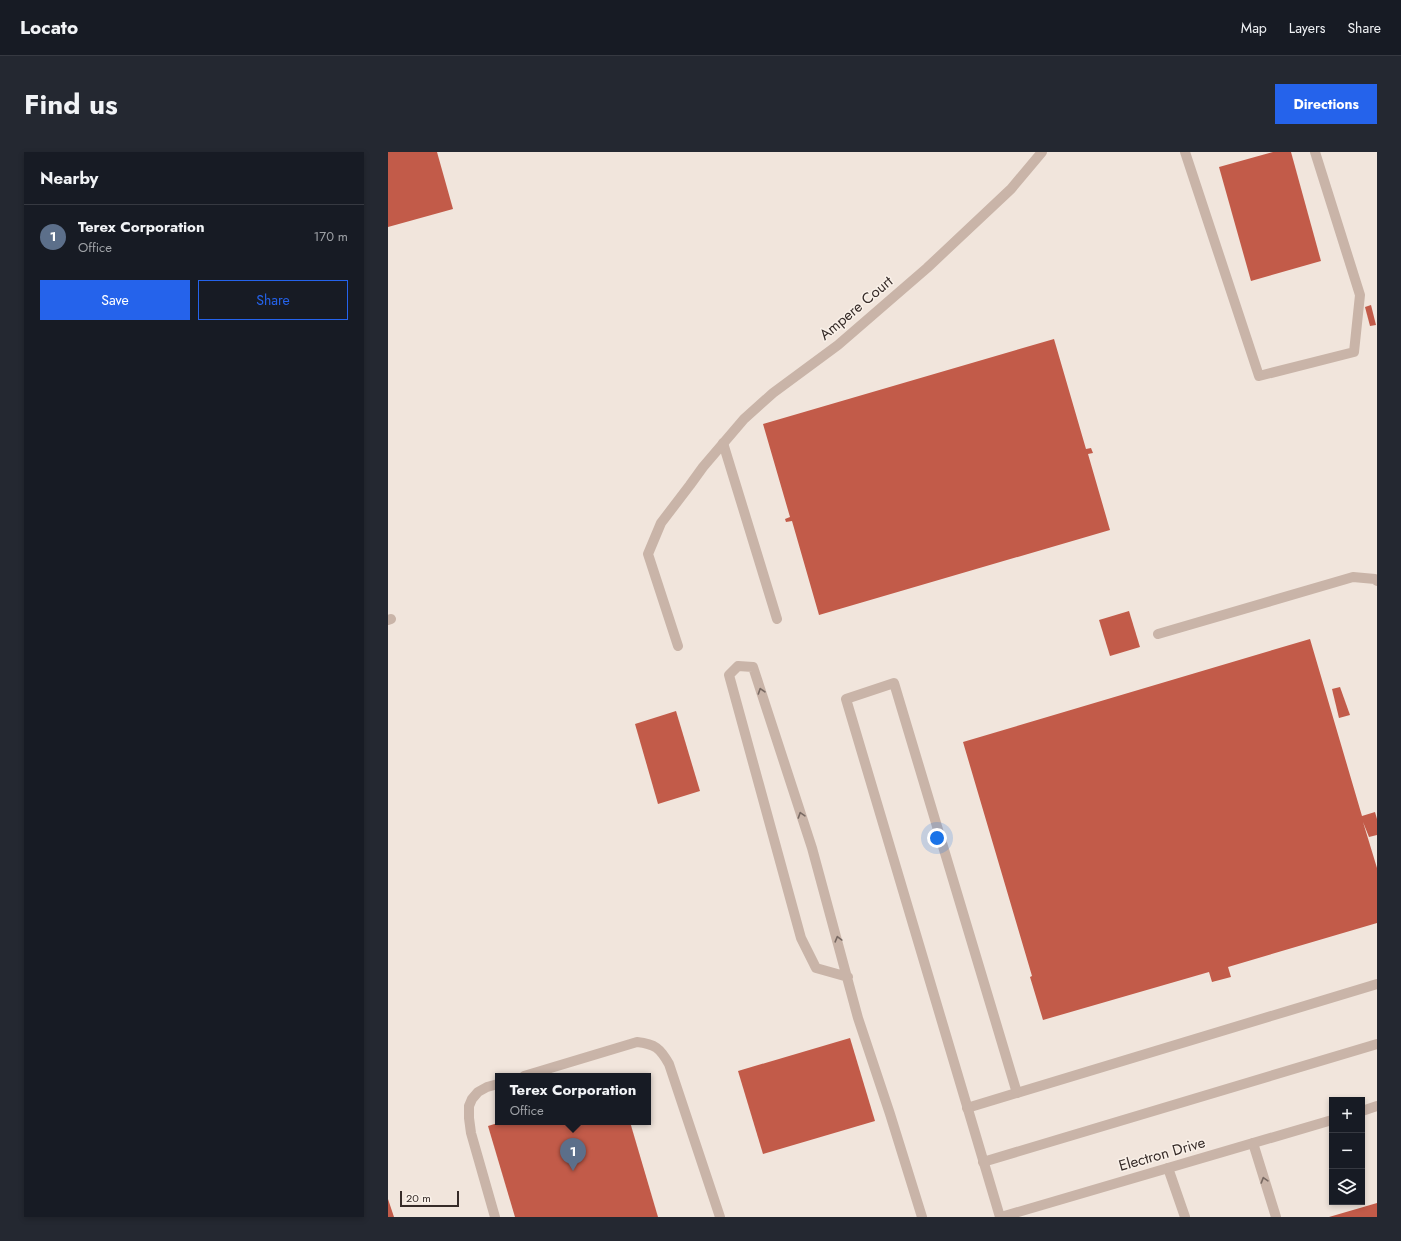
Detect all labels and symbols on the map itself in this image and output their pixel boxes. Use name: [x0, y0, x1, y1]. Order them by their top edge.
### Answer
street label: Ampere Court: [814, 270, 898, 345]
one-way arrow: [757, 688, 766, 695]
one-way arrow: [797, 811, 806, 818]
your location: [927, 828, 947, 848]
one-way arrow: [834, 936, 843, 943]
street label: Electron Drive: [1116, 1131, 1208, 1177]
pin: 1: [560, 1138, 586, 1171]
one-way arrow: [1261, 1177, 1269, 1184]
scale bar: [400, 1189, 459, 1208]

